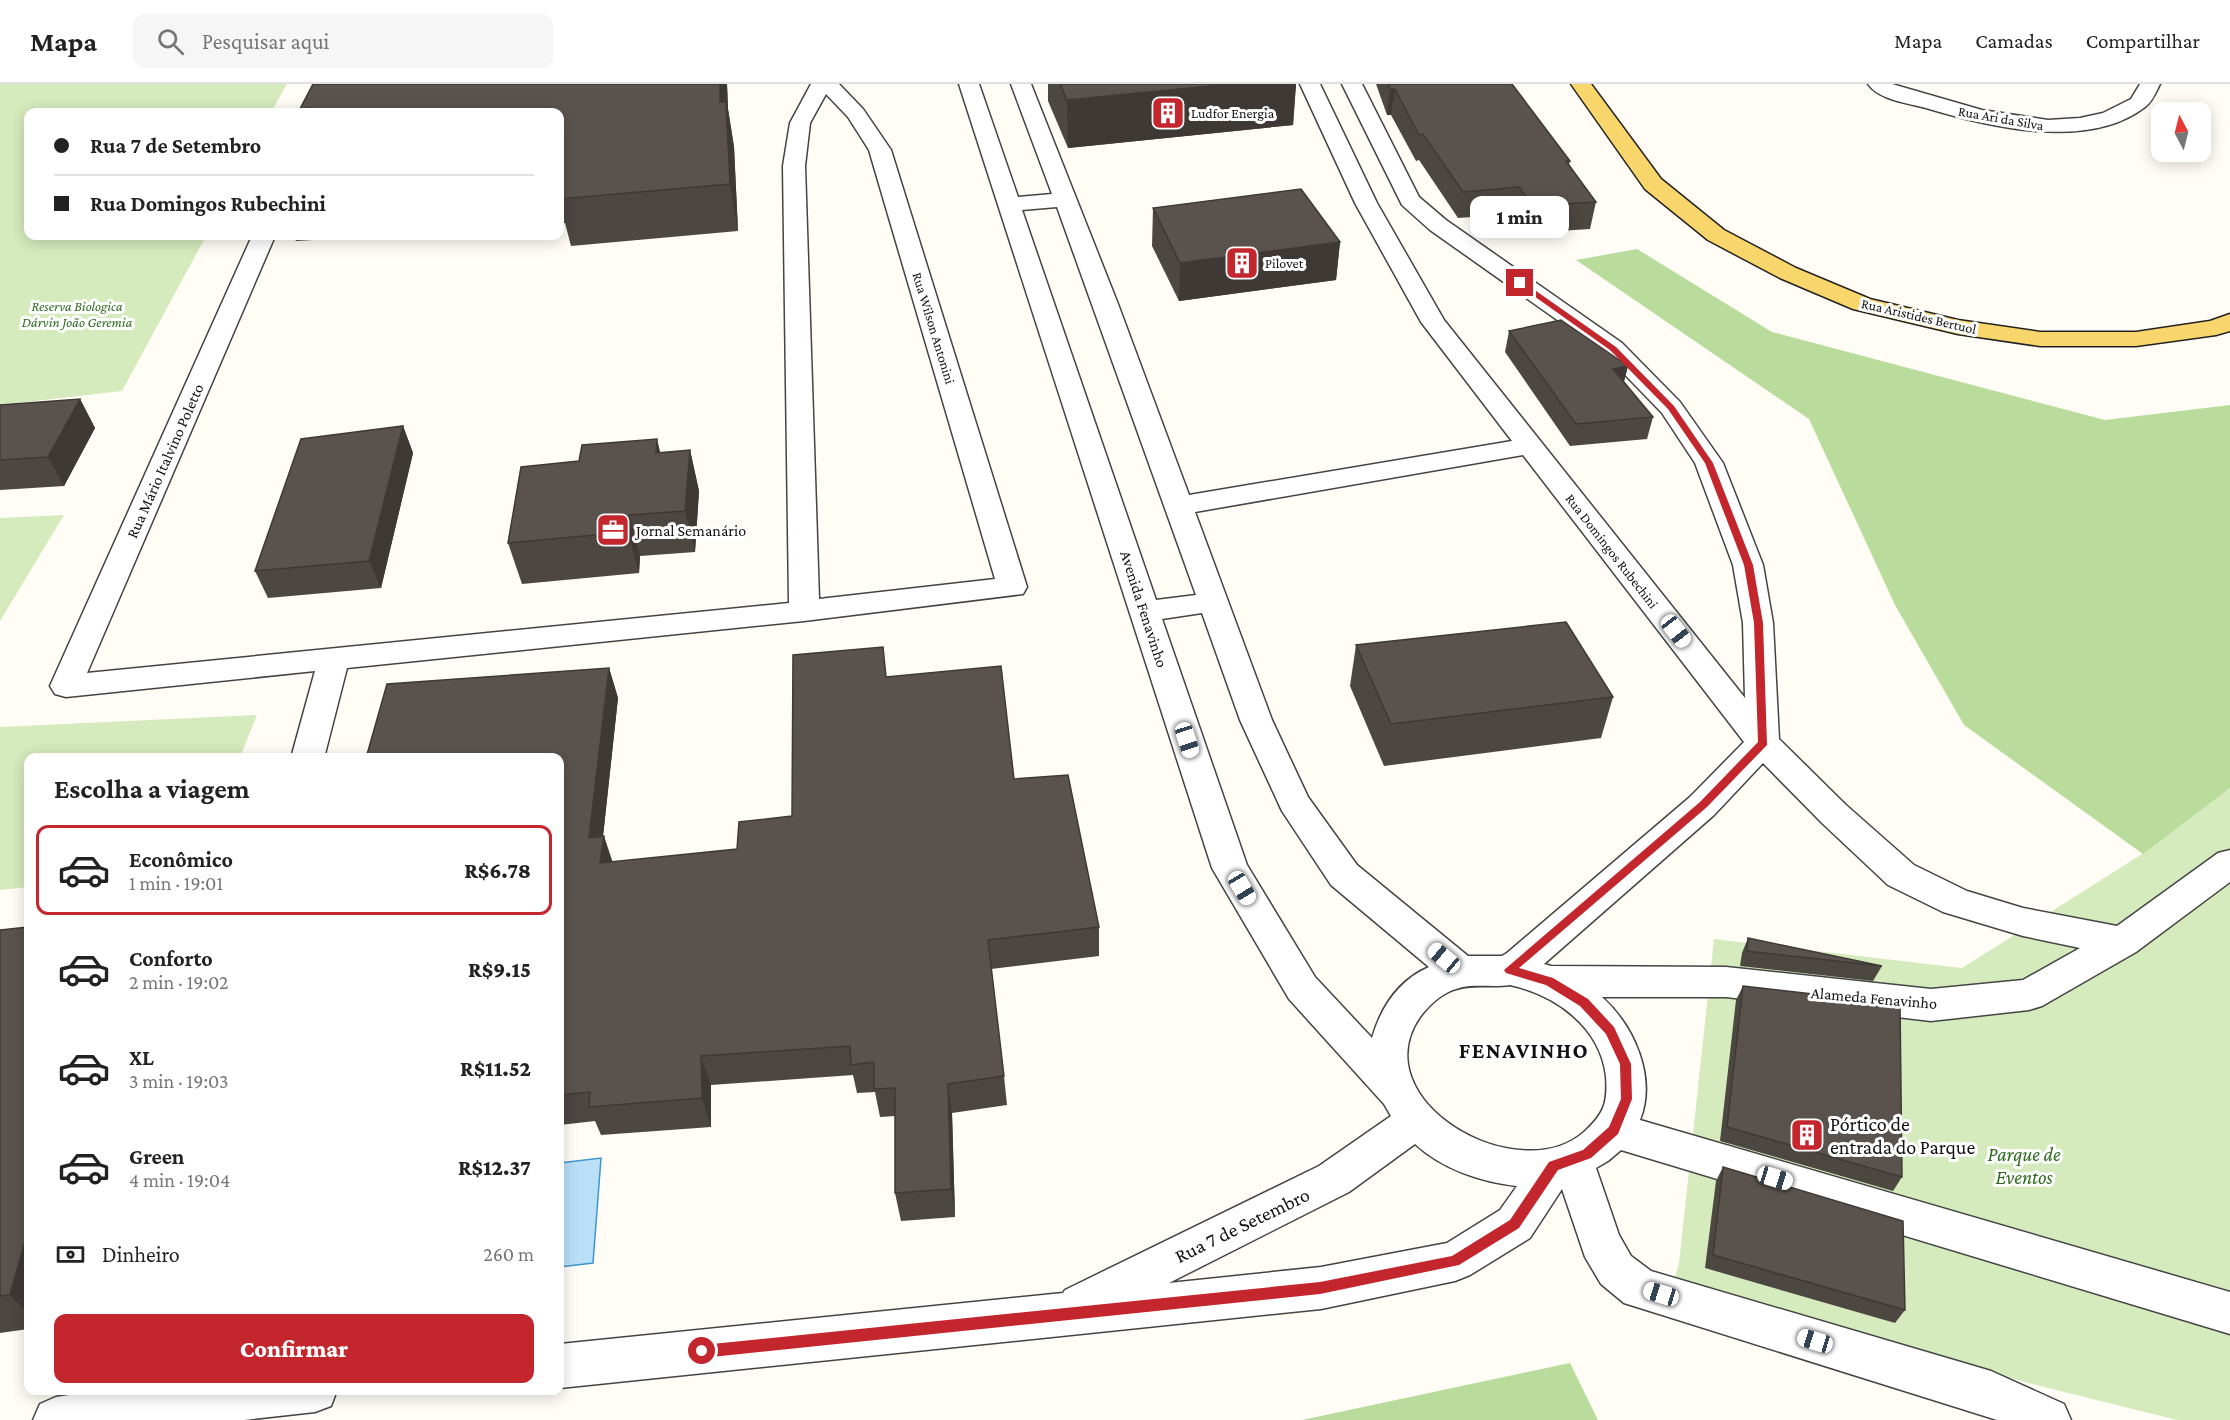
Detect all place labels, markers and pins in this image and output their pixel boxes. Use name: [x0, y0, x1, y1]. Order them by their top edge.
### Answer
building icon: Ludfor Energia: [1150, 95, 1186, 131]
place label: Ludfor Energia: [1191, 105, 1275, 121]
building icon: Pilovet: [1224, 245, 1260, 281]
place label: Pilovet: [1265, 255, 1304, 271]
office icon: Jornal Semanário: [595, 512, 631, 548]
place label: Jornal Semanário: [634, 522, 746, 540]
place label: Pórtico de entrada do Parque: [1830, 1113, 1975, 1159]
building icon: Pórtico de entrada do Parque: [1789, 1117, 1825, 1153]

